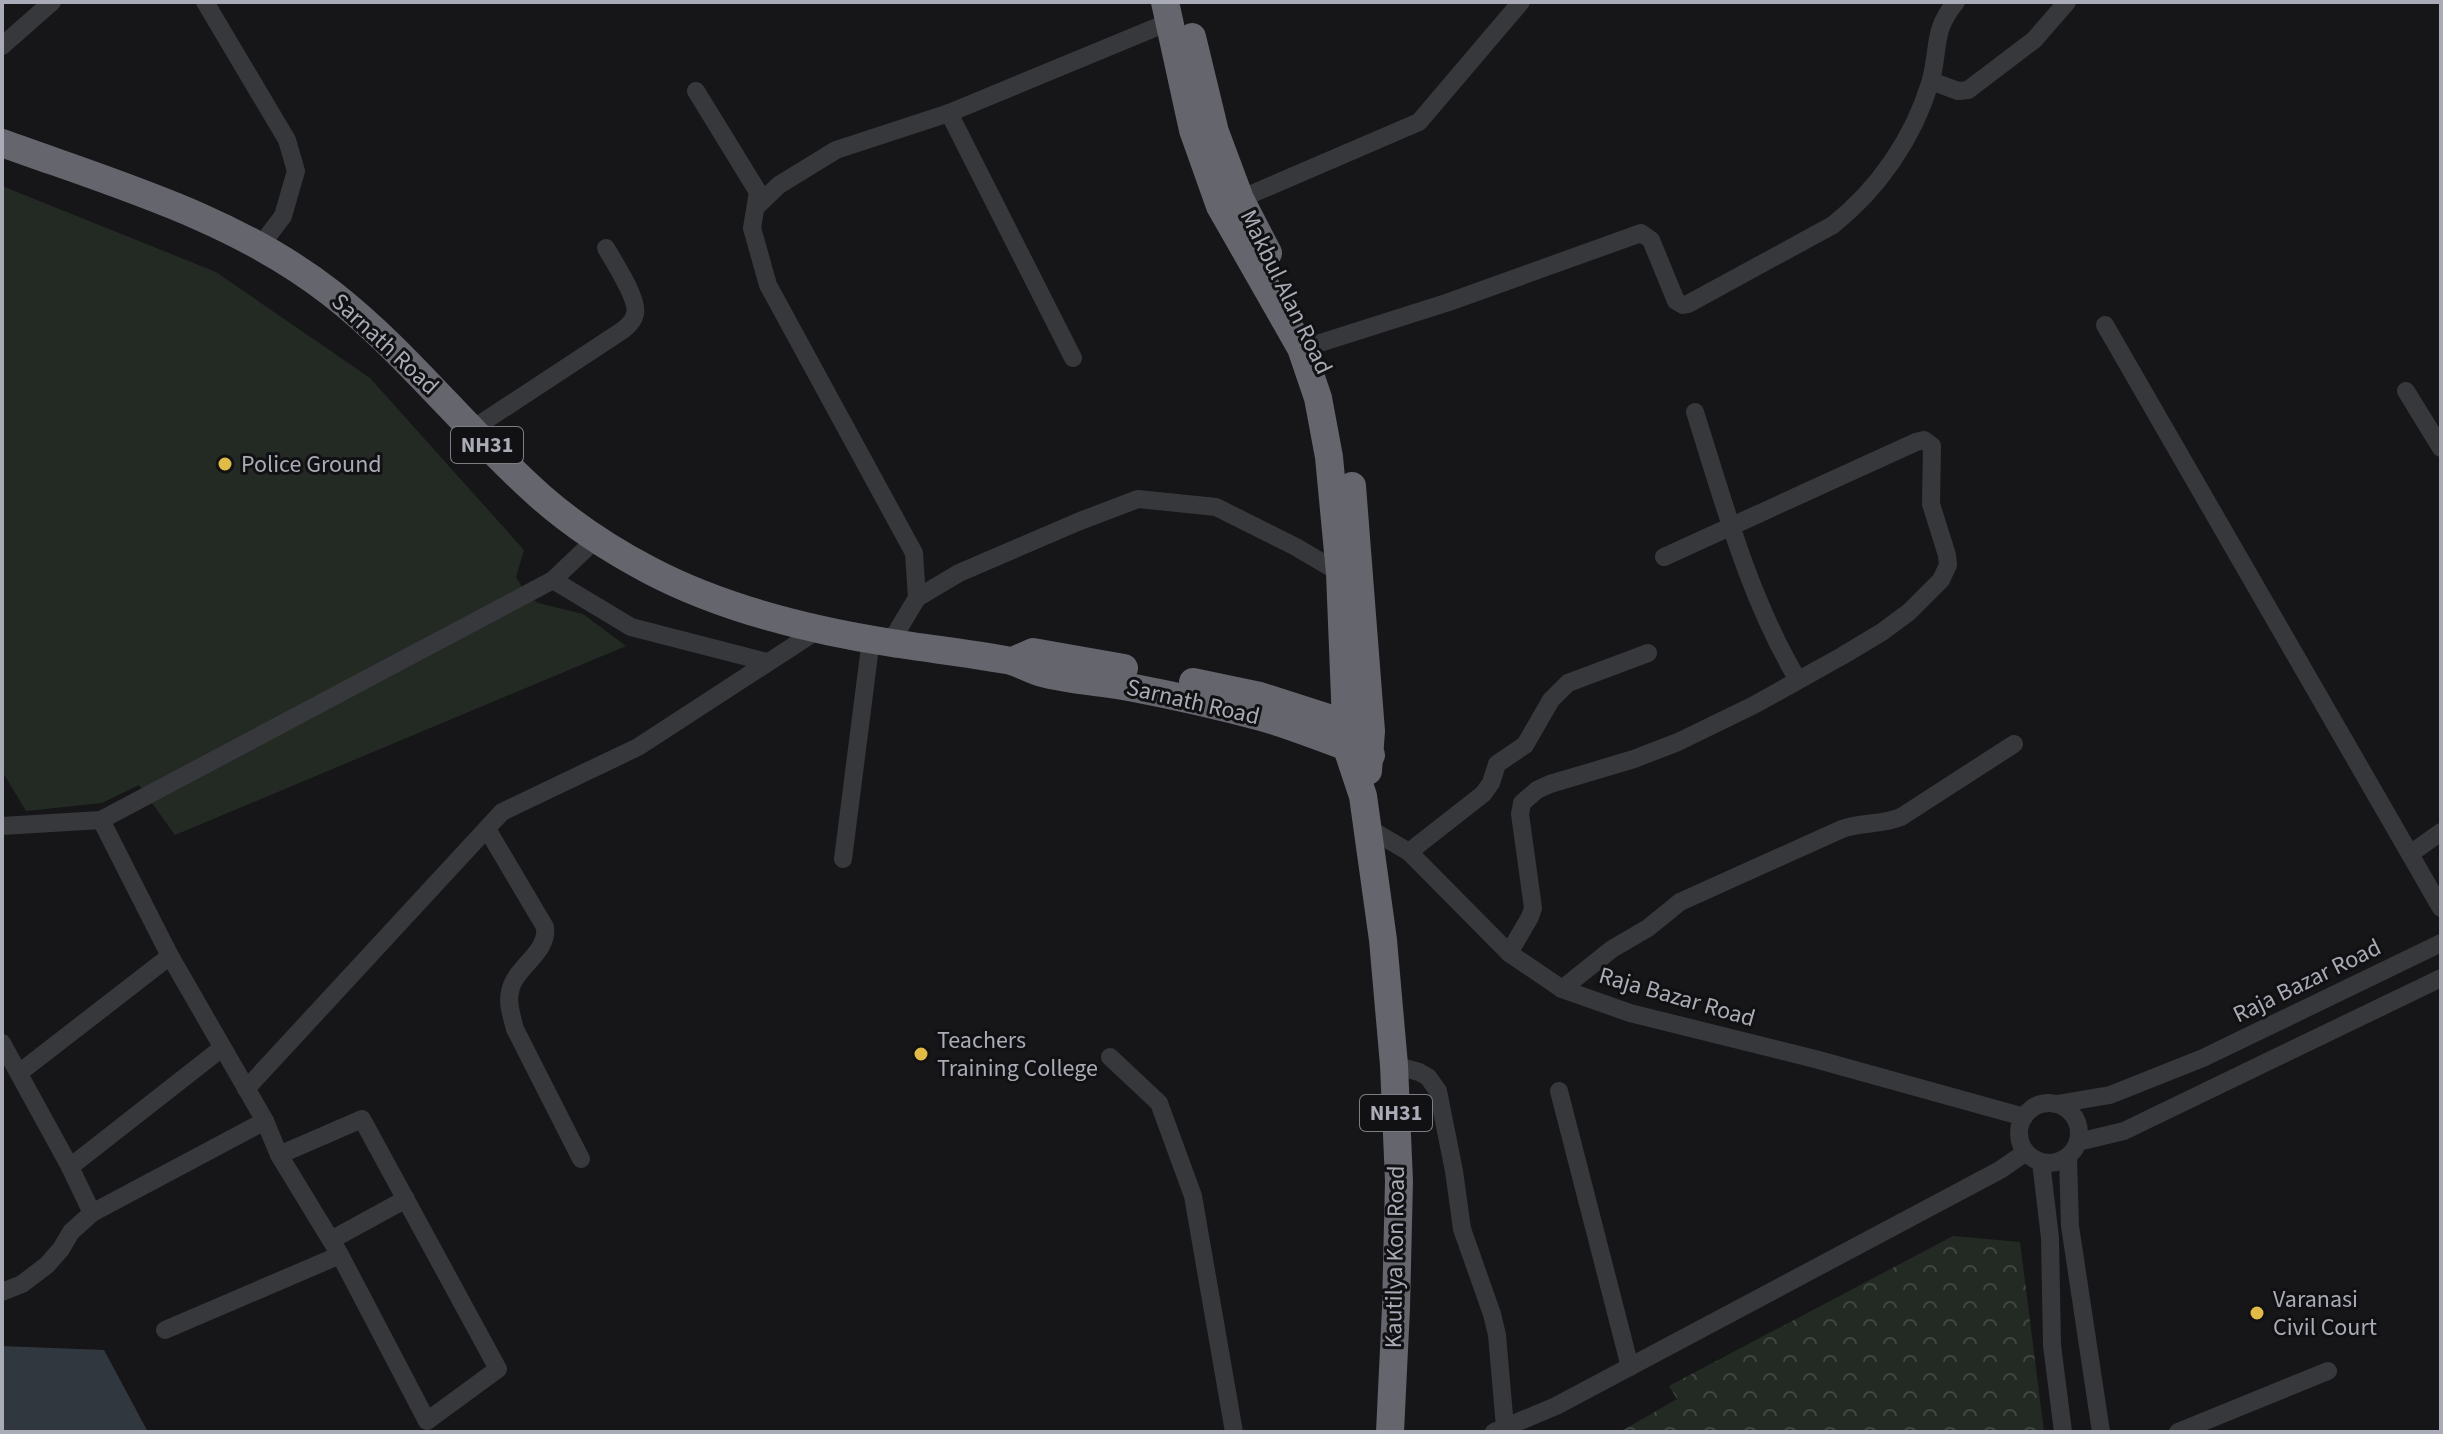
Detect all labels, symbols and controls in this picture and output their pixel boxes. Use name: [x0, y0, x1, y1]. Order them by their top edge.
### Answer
street label: Makbul Alan Road: [1231, 204, 1341, 380]
street label: Sarnath Road: [323, 285, 447, 403]
road number: NH31: [451, 427, 523, 463]
place label: Police Ground: [241, 447, 382, 482]
marker: Police Ground: [216, 455, 234, 473]
street label: Sarnath Road: [1123, 670, 1263, 734]
street label: Raja Bazar Road: [2227, 930, 2387, 1032]
street label: Raja Bazar Road: [1595, 958, 1759, 1036]
place label: Teachers Training College: [937, 1023, 1098, 1086]
marker: Teachers Training College: [912, 1045, 930, 1063]
road number: NH31: [1360, 1095, 1432, 1131]
street label: Kautilya Kon Road: [1376, 1165, 1414, 1349]
place label: Varanasi Civil Court: [2273, 1282, 2377, 1345]
marker: Varanasi Civil Court: [2248, 1304, 2266, 1322]

